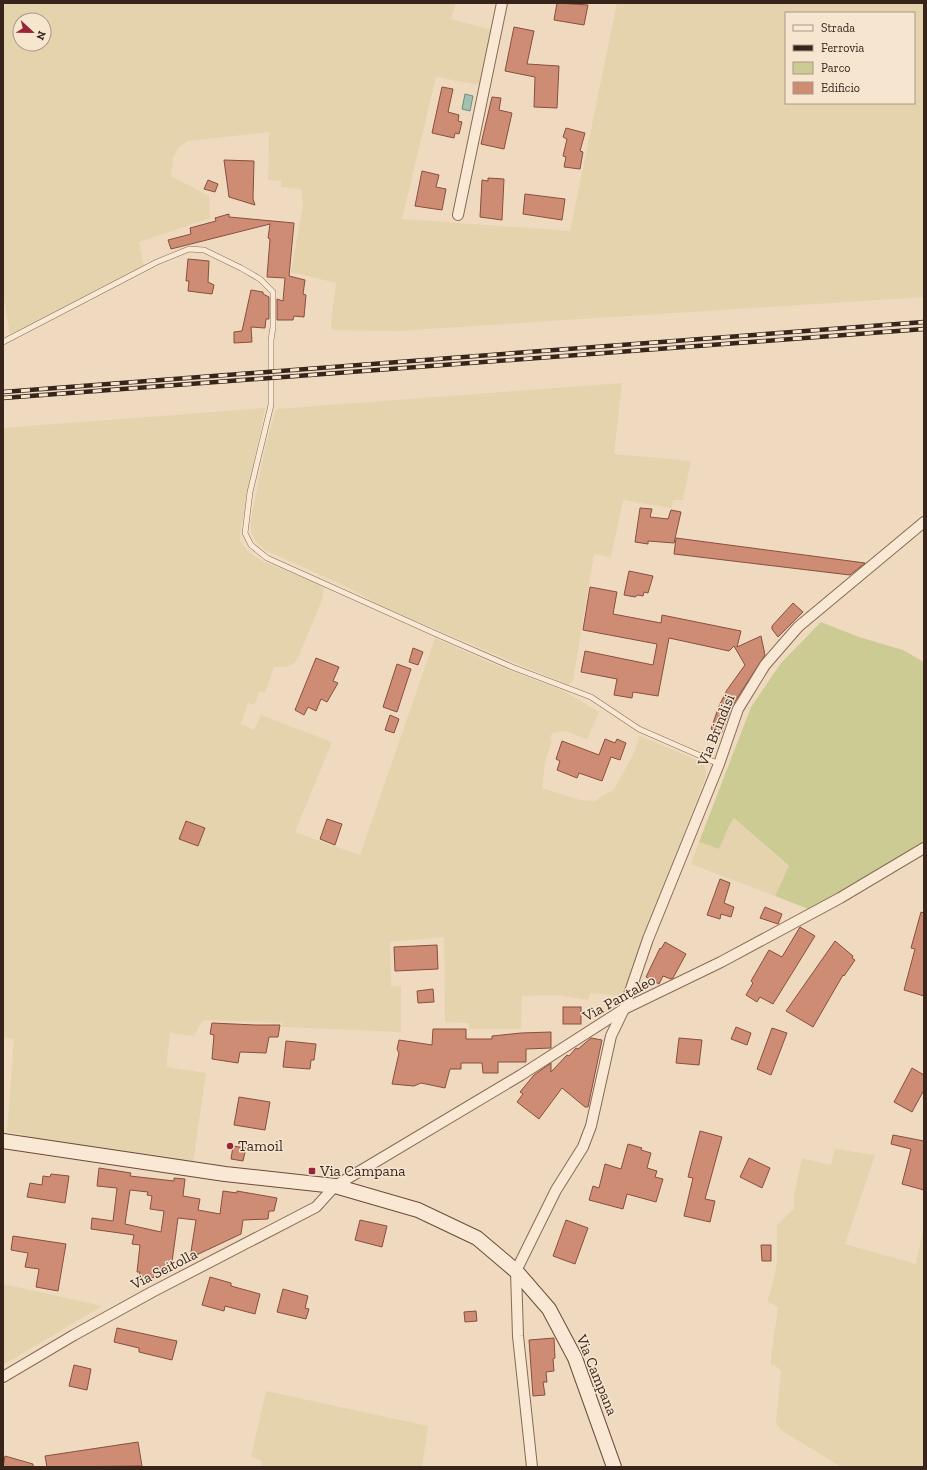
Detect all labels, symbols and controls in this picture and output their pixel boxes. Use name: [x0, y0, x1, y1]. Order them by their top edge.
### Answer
north arrow: [12, 12, 52, 52]
legend: [785, 12, 915, 104]
text: Strada: [821, 21, 855, 35]
text: N: [33, 29, 48, 42]
text: Ferrovia: [821, 41, 865, 55]
text: Parco: [821, 61, 850, 75]
text: Edificio: [821, 81, 860, 95]
street label: Via Brindisi: [693, 692, 739, 769]
street label: Via Pantaleo: [579, 971, 659, 1026]
place label: Tamoil: [238, 1137, 283, 1155]
marker: Tamoil: [225, 1141, 235, 1151]
place label: Via Campana: [319, 1162, 406, 1180]
marker: Via Campana: [307, 1166, 317, 1176]
street label: Via Seitolla: [127, 1245, 200, 1294]
street label: Via Campana: [572, 1331, 621, 1418]

